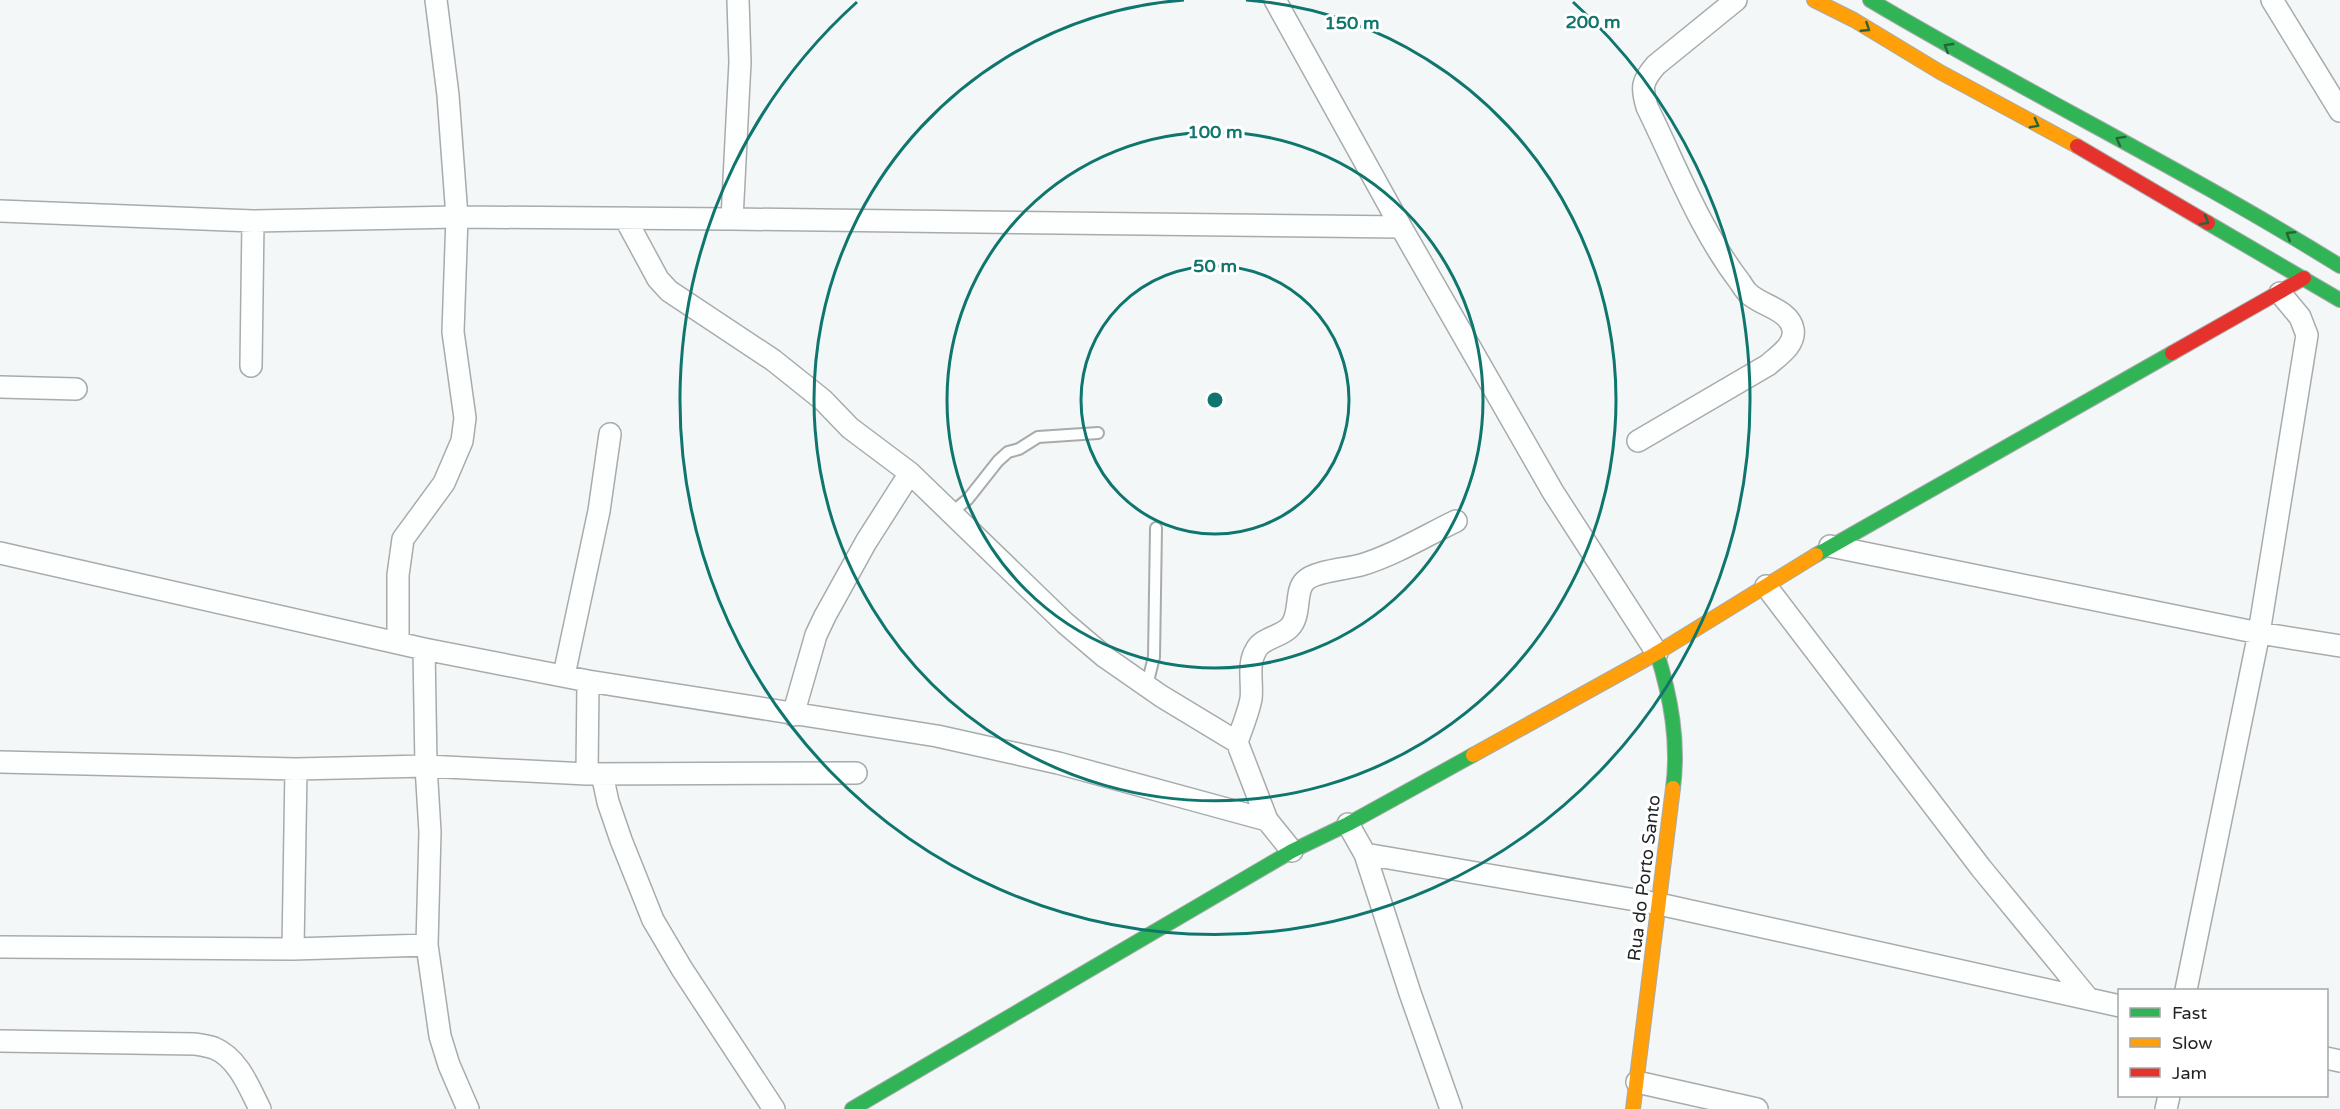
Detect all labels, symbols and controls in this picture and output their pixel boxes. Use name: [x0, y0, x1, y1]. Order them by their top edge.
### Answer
text: 200 m: [1565, 11, 1621, 33]
text: 150 m: [1324, 12, 1380, 34]
one-way arrow: [1859, 21, 1870, 32]
one-way arrow: [1944, 43, 1955, 55]
one-way arrow: [2029, 117, 2040, 128]
text: 100 m: [1187, 121, 1243, 143]
one-way arrow: [2116, 136, 2126, 147]
one-way arrow: [2198, 214, 2209, 225]
one-way arrow: [2286, 231, 2296, 243]
text: 50 m: [1193, 255, 1237, 277]
centre of rings: [1205, 390, 1225, 410]
street label: Rua do Porto Santo: [1623, 794, 1665, 962]
legend: [2118, 989, 2328, 1097]
text: Fast: [2172, 1002, 2207, 1024]
text: Slow: [2172, 1032, 2213, 1054]
text: Jam: [2172, 1062, 2207, 1084]

